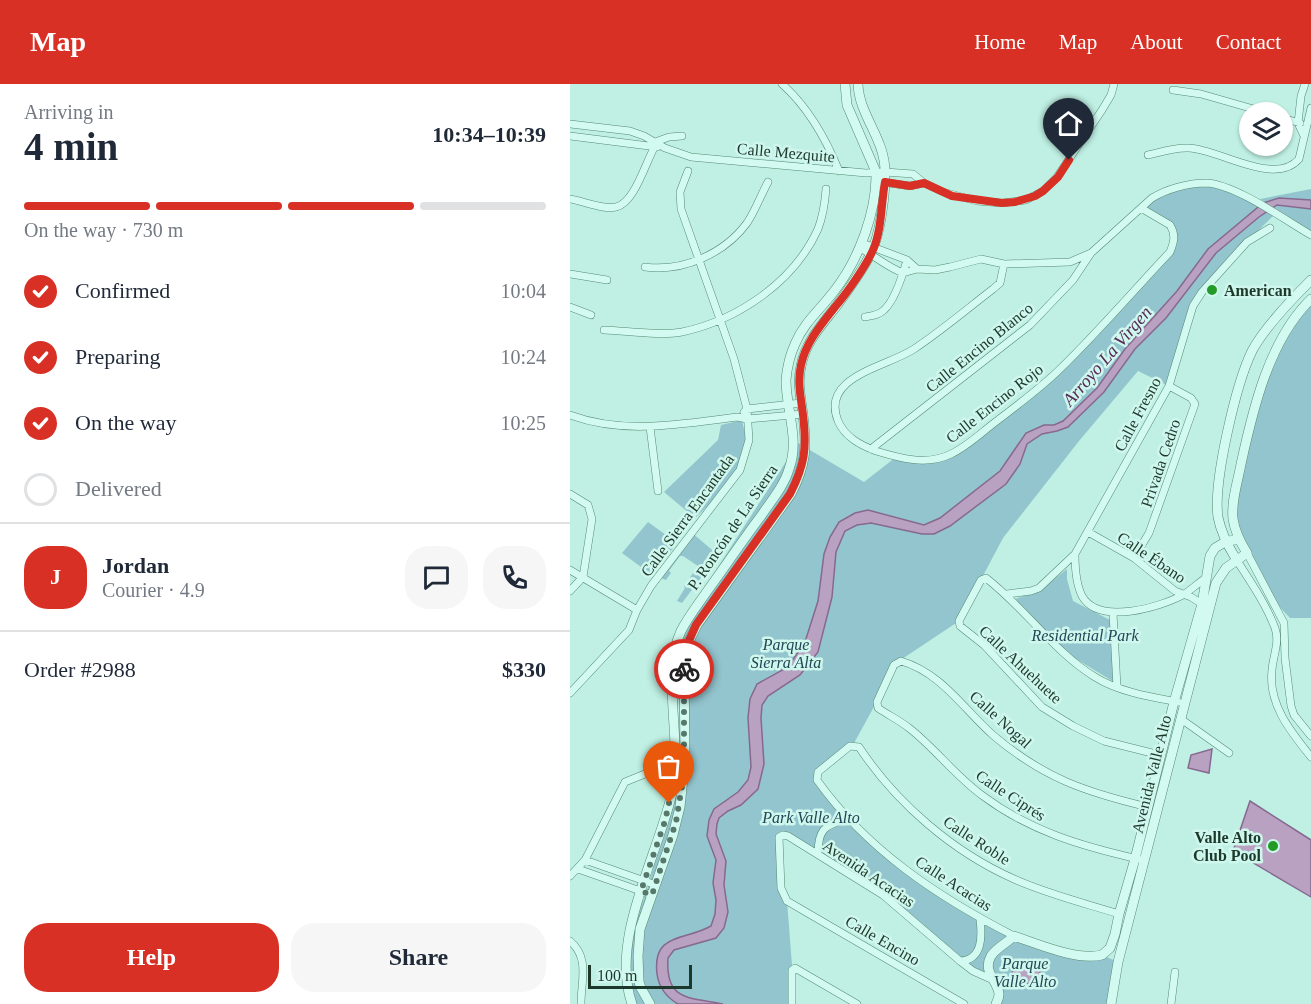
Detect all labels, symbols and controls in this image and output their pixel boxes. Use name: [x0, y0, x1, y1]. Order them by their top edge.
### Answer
text: Map: [30, 26, 86, 57]
text: Home: [974, 30, 1026, 54]
text: Map: [1059, 30, 1097, 54]
text: About: [1130, 30, 1183, 54]
text: Contact: [1216, 30, 1281, 54]
pin: [1043, 98, 1094, 160]
text: Arriving in: [24, 101, 113, 123]
map controls: [1239, 102, 1293, 156]
button: layers: [1239, 102, 1293, 156]
icon: home: [1052, 107, 1085, 140]
text: 10:34–10:39: [432, 122, 546, 147]
text: 4 min: [24, 125, 118, 168]
street label: Calle Mezquite: [736, 140, 836, 166]
text: On the way · 730 m: [24, 219, 183, 241]
icon: check: [24, 275, 57, 308]
text: Confirmed: [75, 278, 170, 303]
text: 10:04: [500, 280, 546, 302]
place label: American: [1224, 282, 1292, 299]
marker: American: [1205, 283, 1219, 297]
street label: Calle Encino Blanco: [923, 299, 1036, 396]
water label: Arroyo La Virgen: [1058, 302, 1156, 411]
icon: check: [24, 341, 57, 374]
text: Preparing: [75, 344, 161, 369]
text: 10:24: [500, 346, 546, 368]
street label: Calle Encino Rojo: [943, 360, 1047, 447]
street label: Calle Fresno: [1111, 374, 1164, 454]
icon: check: [24, 407, 57, 440]
text: On the way: [75, 410, 176, 435]
text: 10:25: [500, 412, 546, 434]
street label: Privada Cedro: [1137, 417, 1183, 509]
street label: Calle Sierra Encantada: [637, 451, 737, 580]
street label: P. Roncón de La Sierra: [684, 462, 781, 593]
text: Delivered: [75, 476, 162, 501]
street label: Calle Ébano: [1114, 528, 1190, 586]
button: chat: [405, 546, 468, 609]
button: phone: [483, 546, 546, 609]
text: Jordan: [102, 553, 169, 578]
text: J: [50, 564, 61, 589]
text: Courier · 4.9: [102, 579, 205, 601]
street label: Calle Ahuehuete: [976, 622, 1065, 707]
park label: Residential Park: [1030, 627, 1139, 644]
park label: Parque Sierra Alta: [751, 636, 821, 671]
courier: [654, 639, 714, 699]
icon: bike: [668, 653, 701, 686]
text: Order #2988: [24, 657, 136, 682]
text: $330: [502, 657, 546, 682]
street label: Calle Nogal: [966, 687, 1035, 753]
street label: Avenida Valle Alto: [1129, 713, 1174, 835]
pin: [643, 741, 694, 803]
icon: bag: [652, 750, 685, 783]
street label: Calle Ciprés: [972, 767, 1049, 825]
park label: Park Valle Alto: [761, 809, 860, 826]
street label: Calle Roble: [940, 813, 1013, 868]
place label: Valle Alto Club Pool: [1193, 829, 1262, 864]
street label: Avenida Acacias: [820, 837, 918, 910]
marker: Valle Alto Club Pool: [1266, 839, 1280, 853]
street label: Calle Acacias: [912, 852, 995, 914]
street label: Calle Encino: [843, 912, 923, 969]
button: Help: [24, 923, 279, 992]
button: Share: [291, 923, 546, 992]
park label: Parque Valle Alto: [994, 955, 1056, 990]
scale bar: [588, 962, 692, 990]
text: 100 m: [597, 967, 637, 984]

